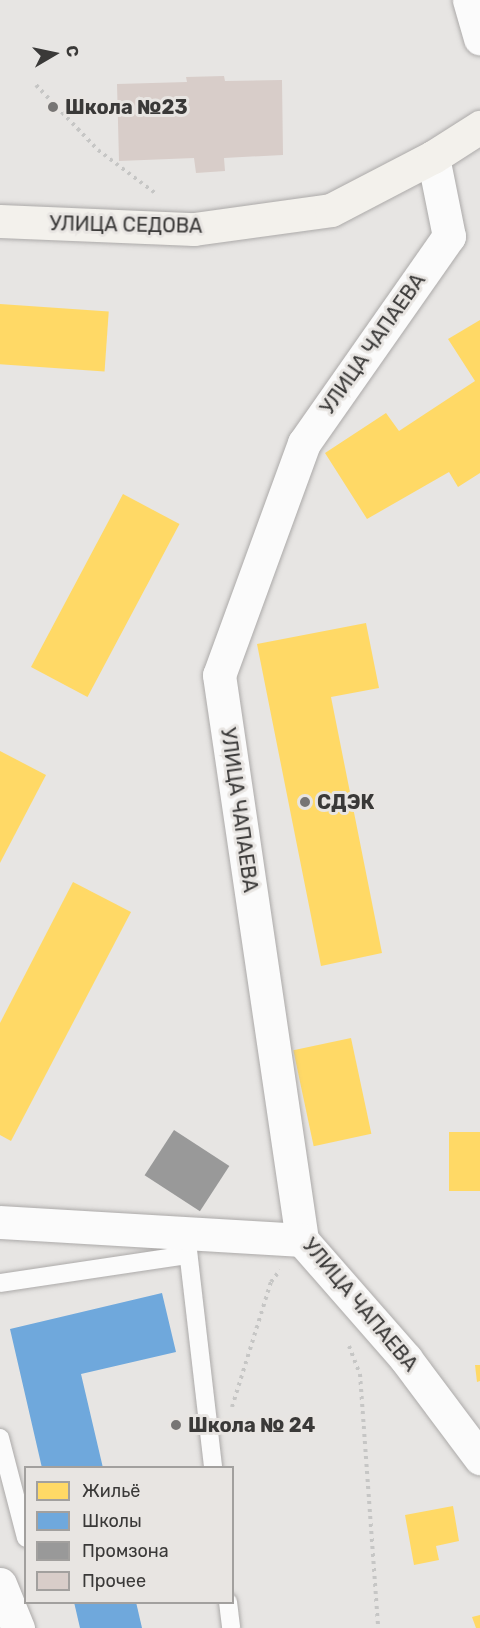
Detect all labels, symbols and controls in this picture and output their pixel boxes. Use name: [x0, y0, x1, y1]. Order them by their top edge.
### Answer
north arrow: [24, 24, 84, 84]
text: С: [62, 44, 83, 58]
place label: Школа №23: [65, 95, 188, 119]
marker: Школа №23: [46, 100, 60, 114]
street label: УЛИЦА СЕДОВА: [49, 212, 203, 238]
street label: УЛИЦА ЧАПАЕВА: [316, 269, 430, 419]
street label: УЛИЦА ЧАПАЕВА: [216, 726, 262, 894]
place label: СДЭК: [317, 790, 375, 814]
marker: СДЭК: [298, 795, 312, 809]
street label: УЛИЦА ЧАПАЕВА: [297, 1234, 423, 1376]
place label: Школа № 24: [188, 1413, 315, 1437]
marker: Школа № 24: [169, 1418, 183, 1432]
legend: [24, 1466, 234, 1604]
text: Жильё: [82, 1480, 140, 1502]
text: Школы: [82, 1510, 142, 1532]
text: Промзона: [82, 1540, 169, 1562]
text: Прочее: [82, 1570, 146, 1592]

